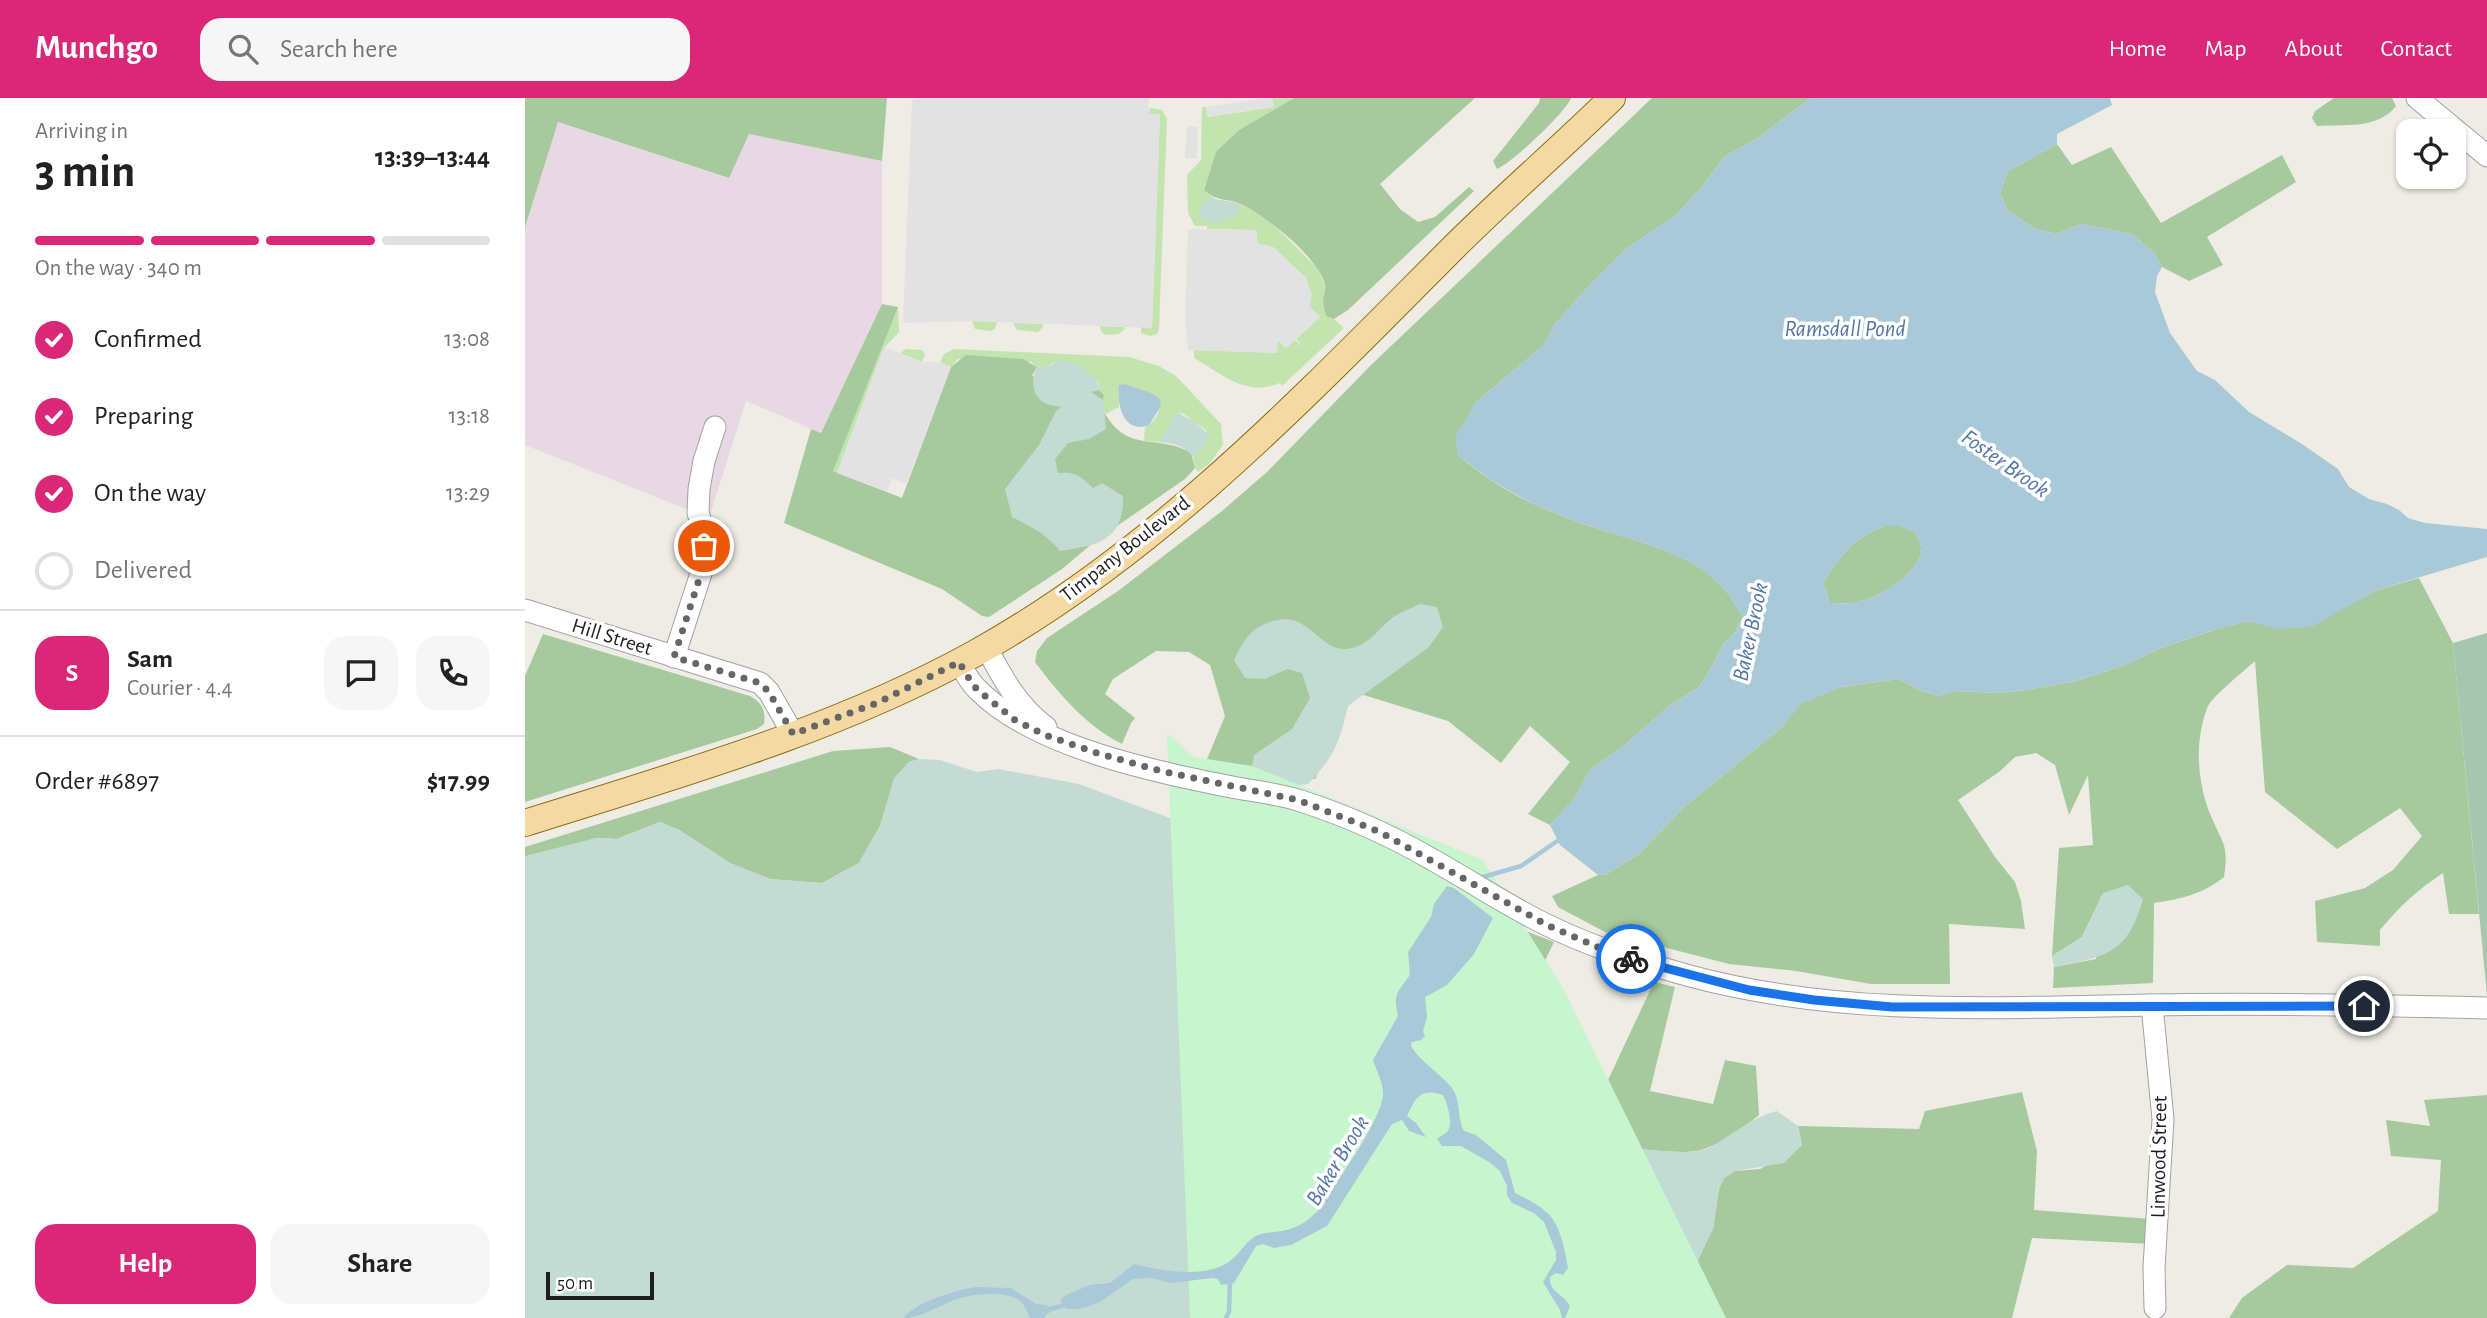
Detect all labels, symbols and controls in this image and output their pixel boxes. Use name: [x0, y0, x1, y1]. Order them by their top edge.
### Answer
search box: [200, 18, 690, 81]
icon: search: [224, 30, 262, 68]
text: Munchgo: [35, 32, 158, 65]
text: Search here: [280, 36, 398, 62]
text: Home: [2109, 37, 2167, 61]
text: Map: [2205, 37, 2247, 61]
text: About: [2285, 37, 2342, 61]
text: Contact: [2380, 37, 2452, 61]
map controls: [2396, 119, 2466, 189]
button: locate: [2396, 119, 2466, 189]
text: Arriving in: [35, 120, 128, 143]
text: 13:39–13:44: [375, 144, 490, 170]
text: 3 min: [35, 149, 135, 195]
text: On the way · 340 m: [35, 257, 202, 280]
water label: Ramsdall Pond: [1784, 318, 1906, 341]
icon: check: [35, 321, 73, 359]
text: Confirmed: [94, 326, 202, 352]
text: 13:08: [444, 328, 490, 351]
icon: check: [35, 398, 73, 436]
text: Preparing: [94, 403, 193, 429]
text: 13:18: [449, 405, 490, 428]
water label: Foster Brook: [1957, 426, 2053, 503]
icon: check: [35, 475, 73, 513]
text: On the way: [94, 480, 206, 506]
text: 13:29: [446, 482, 490, 505]
street label: Timpany Boulevard: [1056, 492, 1194, 606]
pin: [674, 516, 734, 576]
icon: bag: [685, 527, 723, 565]
text: Delivered: [94, 557, 192, 583]
water label: Baker Brook: [1729, 580, 1773, 683]
street label: Hill Street: [569, 615, 655, 659]
button: chat: [324, 636, 398, 710]
button: phone: [416, 636, 490, 710]
text: Sam: [127, 646, 173, 672]
text: S: [66, 660, 78, 686]
text: Courier · 4.4: [127, 677, 233, 700]
text: Order #6897: [35, 768, 159, 794]
text: $17.99: [427, 768, 490, 794]
courier: [1596, 924, 1666, 994]
icon: bike: [1612, 940, 1650, 978]
pin: [2334, 976, 2394, 1036]
icon: home: [2345, 987, 2383, 1025]
street label: Linwood Street: [2147, 1095, 2171, 1218]
water label: Baker Brook: [1302, 1112, 1374, 1210]
button: Help: [35, 1224, 256, 1304]
button: Share: [270, 1224, 490, 1304]
scale bar: [546, 1269, 655, 1301]
text: 50 m: [557, 1274, 593, 1293]

